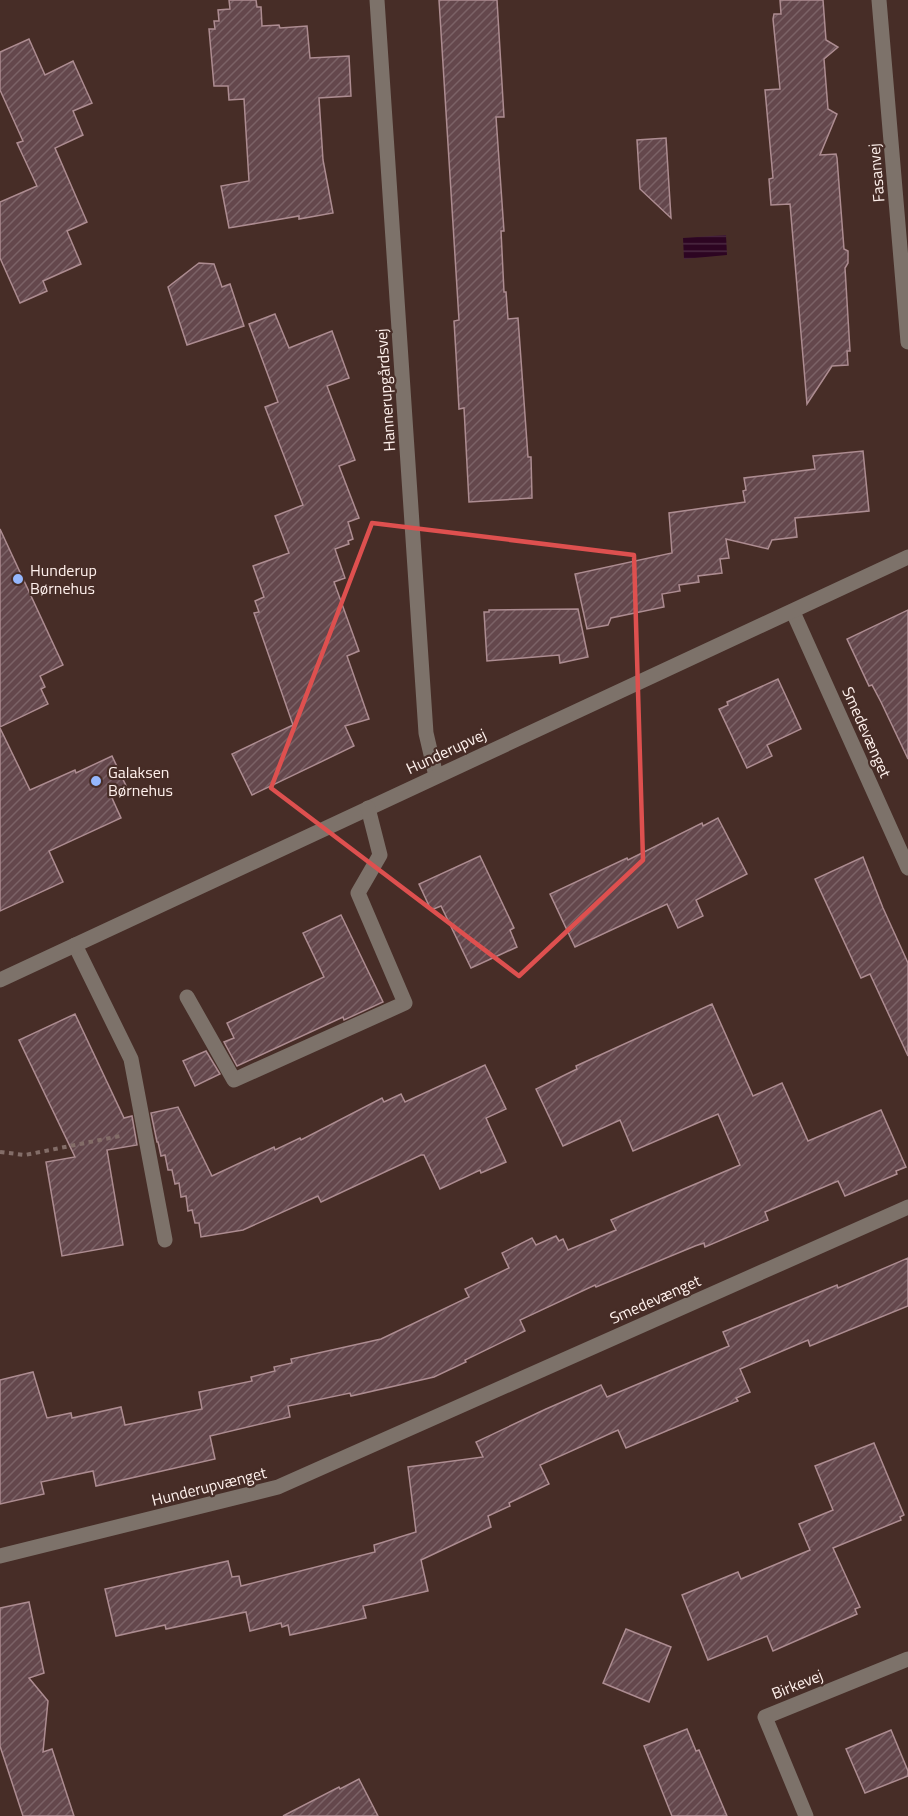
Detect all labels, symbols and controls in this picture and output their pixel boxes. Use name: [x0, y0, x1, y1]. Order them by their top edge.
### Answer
street label: Fasanvej: [861, 143, 891, 203]
street label: Hannerupgårdsvej: [369, 328, 401, 452]
place label: Hunderup Børnehus: [30, 558, 97, 600]
marker: Hunderup Børnehus: [11, 572, 25, 586]
street label: Smedevænget: [836, 683, 898, 782]
street label: Hunderupvej: [402, 722, 490, 780]
place label: Galaksen Børnehus: [108, 760, 173, 802]
marker: Galaksen Børnehus: [89, 774, 103, 788]
street label: Smedevænget: [606, 1268, 705, 1330]
street label: Hunderupvænget: [149, 1460, 269, 1512]
street label: Birkevej: [768, 1663, 826, 1705]

